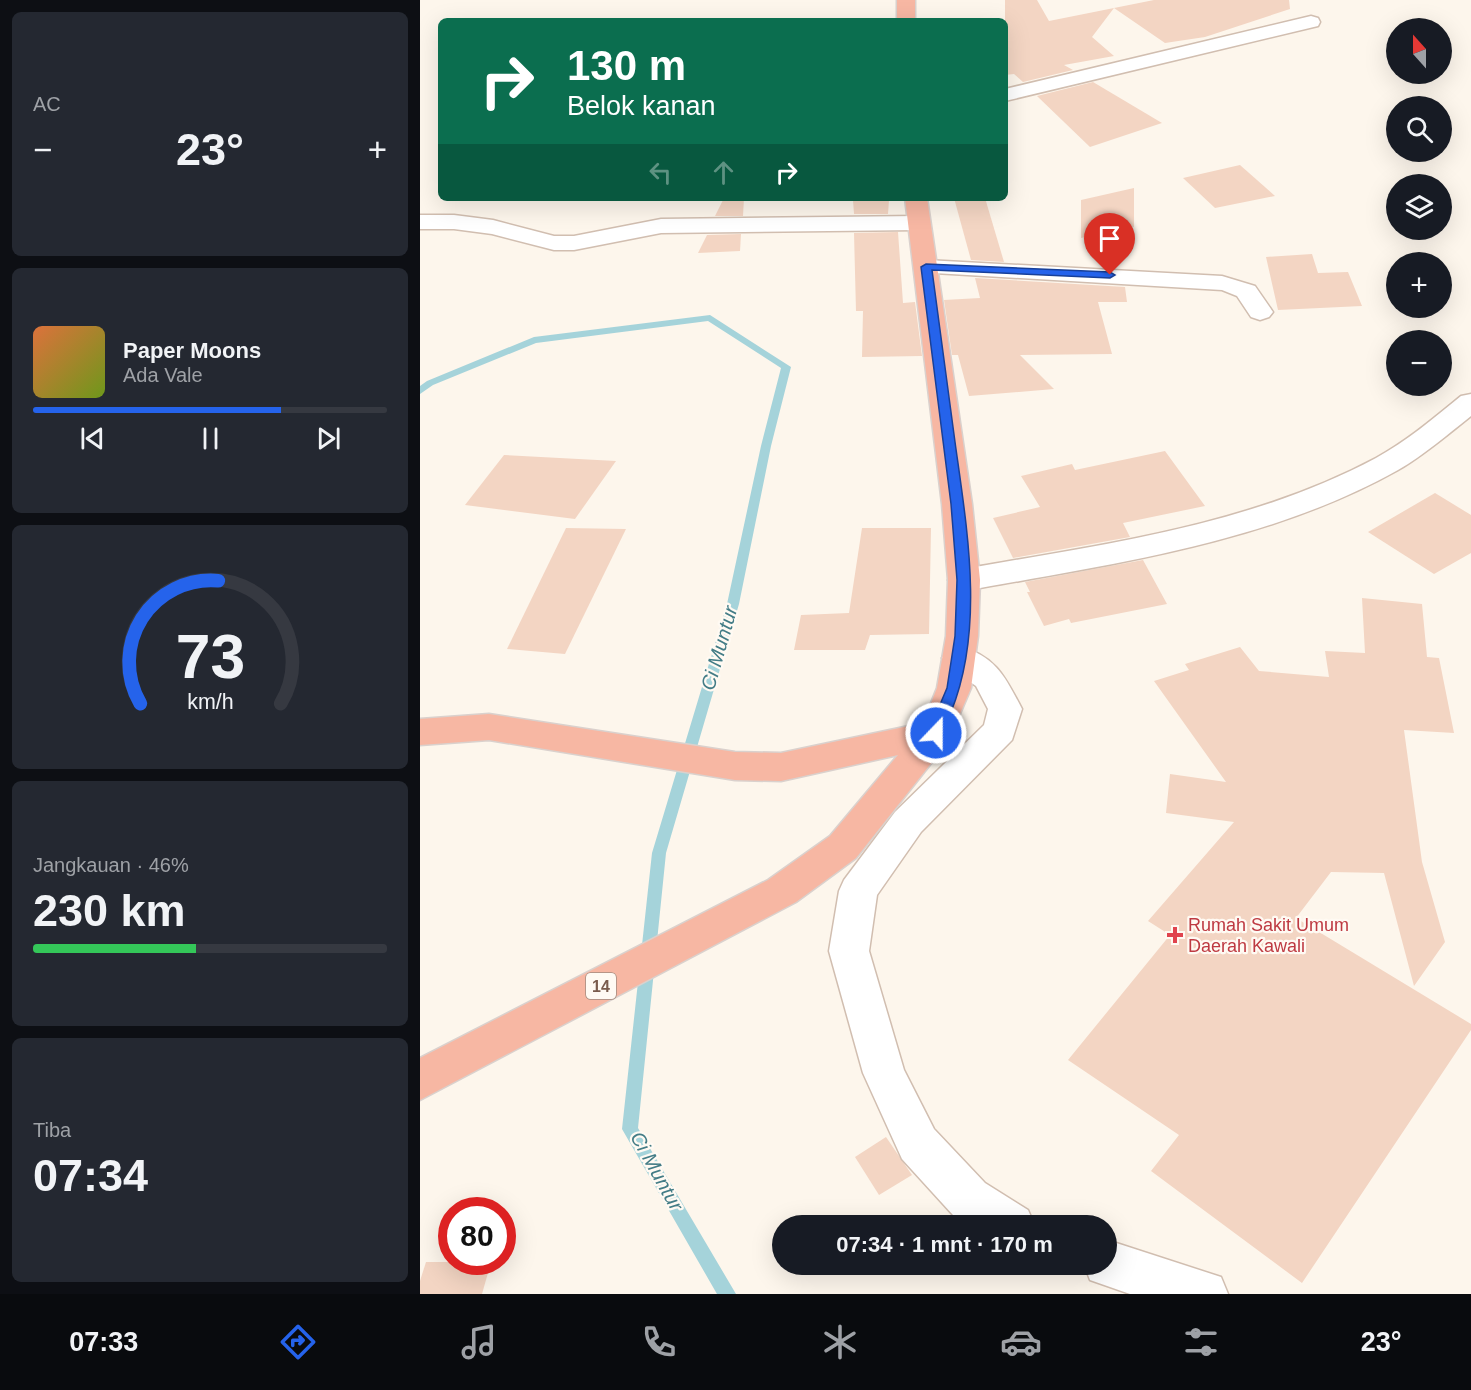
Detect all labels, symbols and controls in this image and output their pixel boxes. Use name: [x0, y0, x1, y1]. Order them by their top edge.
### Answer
north arrow: [1386, 18, 1452, 84]
map controls: [1386, 18, 1452, 396]
icon: right: [468, 42, 546, 120]
text: 130 m: [567, 42, 686, 89]
text: Belok kanan: [567, 91, 716, 121]
text: AC: [33, 93, 61, 115]
button: search: [1386, 96, 1452, 162]
text: 23°: [176, 124, 244, 175]
text: −: [33, 131, 52, 168]
text: +: [368, 131, 387, 168]
icon: left: [644, 156, 677, 189]
icon: ahead: [707, 156, 740, 189]
icon: right: [770, 156, 803, 189]
button: layers: [1386, 174, 1452, 240]
pin: [1084, 213, 1135, 275]
icon: arrive: [1093, 222, 1126, 255]
button: +: [1386, 252, 1452, 318]
button: −: [1386, 330, 1452, 396]
text: Paper Moons: [123, 338, 261, 363]
text: Ada Vale: [123, 364, 203, 386]
icon: previous: [76, 422, 109, 455]
icon: pause: [194, 422, 227, 455]
icon: next: [312, 422, 345, 455]
water label: Ci Muntur: [696, 602, 742, 693]
text: 73: [175, 622, 245, 691]
text: km/h: [187, 690, 233, 714]
position arrow: [904, 701, 968, 765]
text: Jangkauan · 46%: [33, 854, 189, 876]
text: 230 km: [33, 885, 186, 936]
place label: Rumah Sakit Umum Daerah Kawali: [1188, 915, 1349, 956]
marker: Rumah Sakit Umum Daerah Kawali: [1166, 926, 1184, 944]
road number: 14: [586, 973, 616, 999]
text: Tiba: [33, 1119, 71, 1141]
water label: Ci Muntur: [626, 1128, 688, 1215]
text: 07:34: [33, 1150, 148, 1201]
speed limit sign: 80: [438, 1197, 516, 1275]
text: 07:34 · 1 mnt · 170 m: [836, 1232, 1053, 1257]
icon: directions: [277, 1321, 319, 1363]
icon: music: [458, 1321, 500, 1363]
icon: phone: [638, 1321, 680, 1363]
icon: climate: [819, 1321, 861, 1363]
icon: car: [1000, 1321, 1042, 1363]
icon: filters: [1180, 1321, 1222, 1363]
text: 07:33: [69, 1327, 138, 1357]
text: 23°: [1361, 1327, 1402, 1357]

